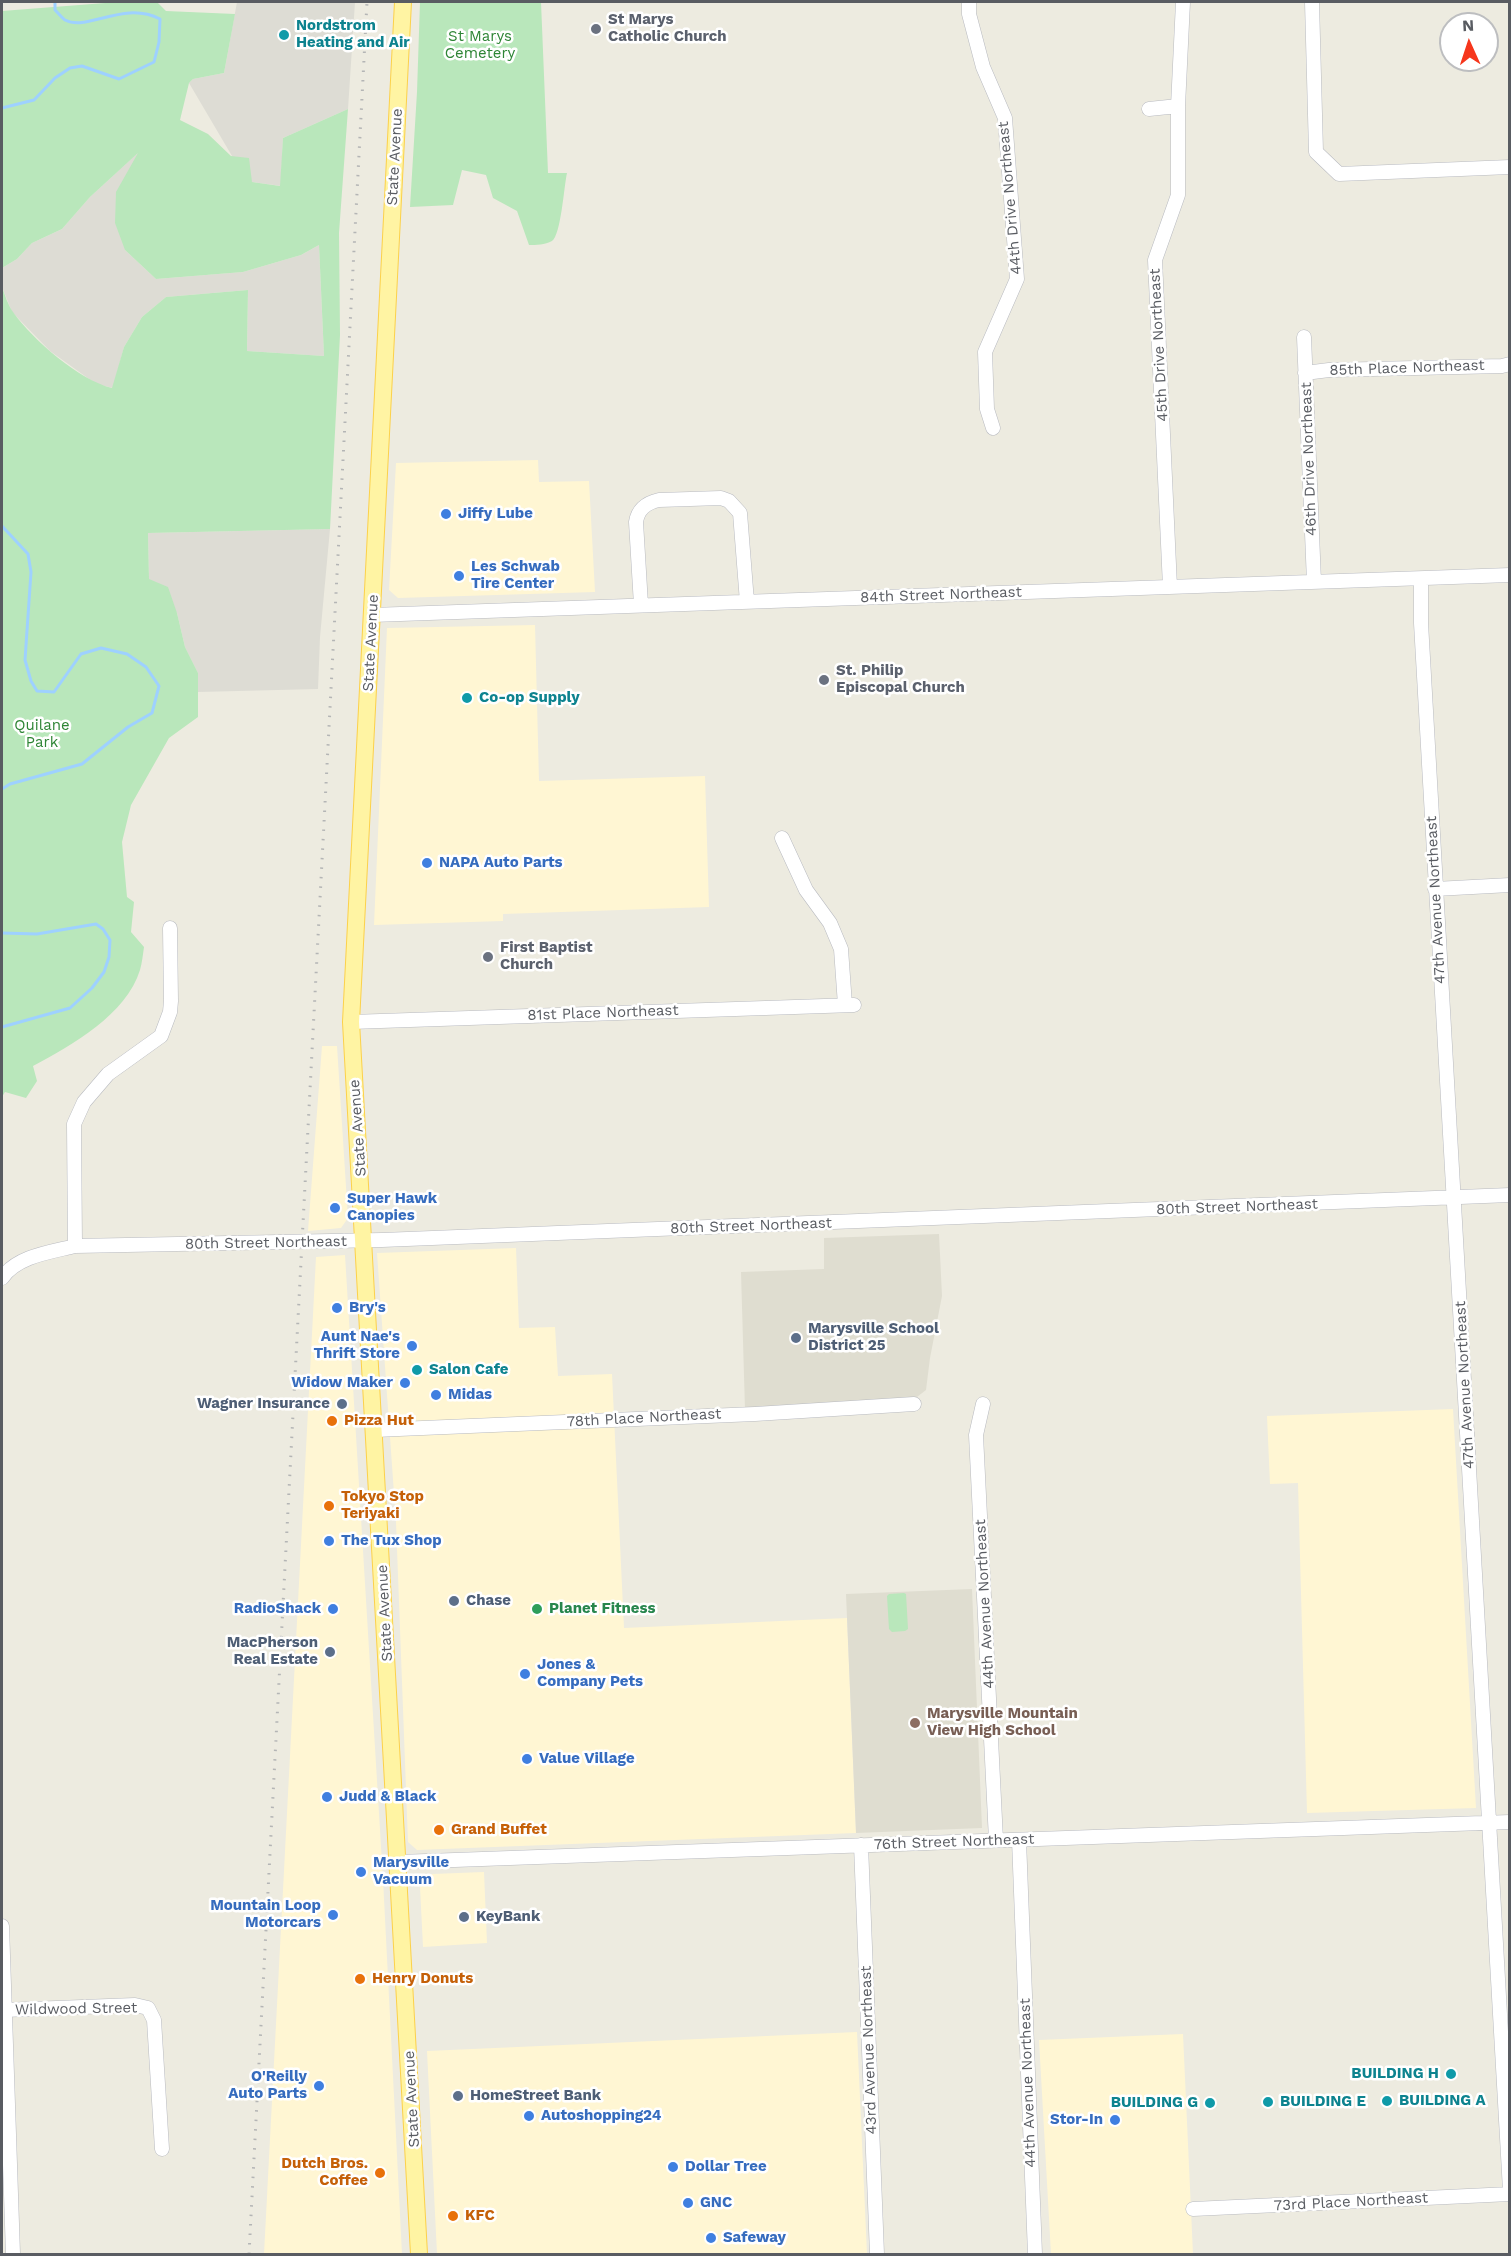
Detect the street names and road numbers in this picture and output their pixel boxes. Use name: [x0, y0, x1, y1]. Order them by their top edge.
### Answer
street label: State Avenue: [383, 108, 407, 206]
street label: 44th Drive Northeast: [994, 121, 1026, 275]
street label: 45th Drive Northeast: [1146, 268, 1172, 422]
street label: 85th Place Northeast: [1329, 356, 1485, 380]
street label: 46th Drive Northeast: [1297, 382, 1321, 536]
street label: 84th Street Northeast: [860, 583, 1022, 607]
street label: State Avenue: [359, 594, 383, 692]
street label: 47th Avenue Northeast: [1423, 816, 1449, 984]
street label: 81st Place Northeast: [527, 1001, 679, 1025]
street label: State Avenue: [346, 1079, 370, 1177]
street label: 80th Street Northeast: [1156, 1195, 1318, 1219]
street label: 80th Street Northeast: [670, 1214, 832, 1238]
street label: 80th Street Northeast: [185, 1233, 347, 1253]
street label: 47th Avenue Northeast: [1452, 1301, 1478, 1469]
street label: 78th Place Northeast: [566, 1405, 722, 1431]
street label: 44th Avenue Northeast: [972, 1519, 998, 1689]
street label: State Avenue: [373, 1564, 397, 1662]
street label: 76th Street Northeast: [873, 1830, 1035, 1854]
street label: 43rd Avenue Northeast: [857, 1965, 881, 2135]
street label: 44th Avenue Northeast: [1016, 1998, 1040, 2168]
street label: Wildwood Street: [15, 1999, 137, 2019]
street label: State Avenue: [400, 2050, 424, 2148]
street label: 73rd Place Northeast: [1273, 2189, 1429, 2215]

